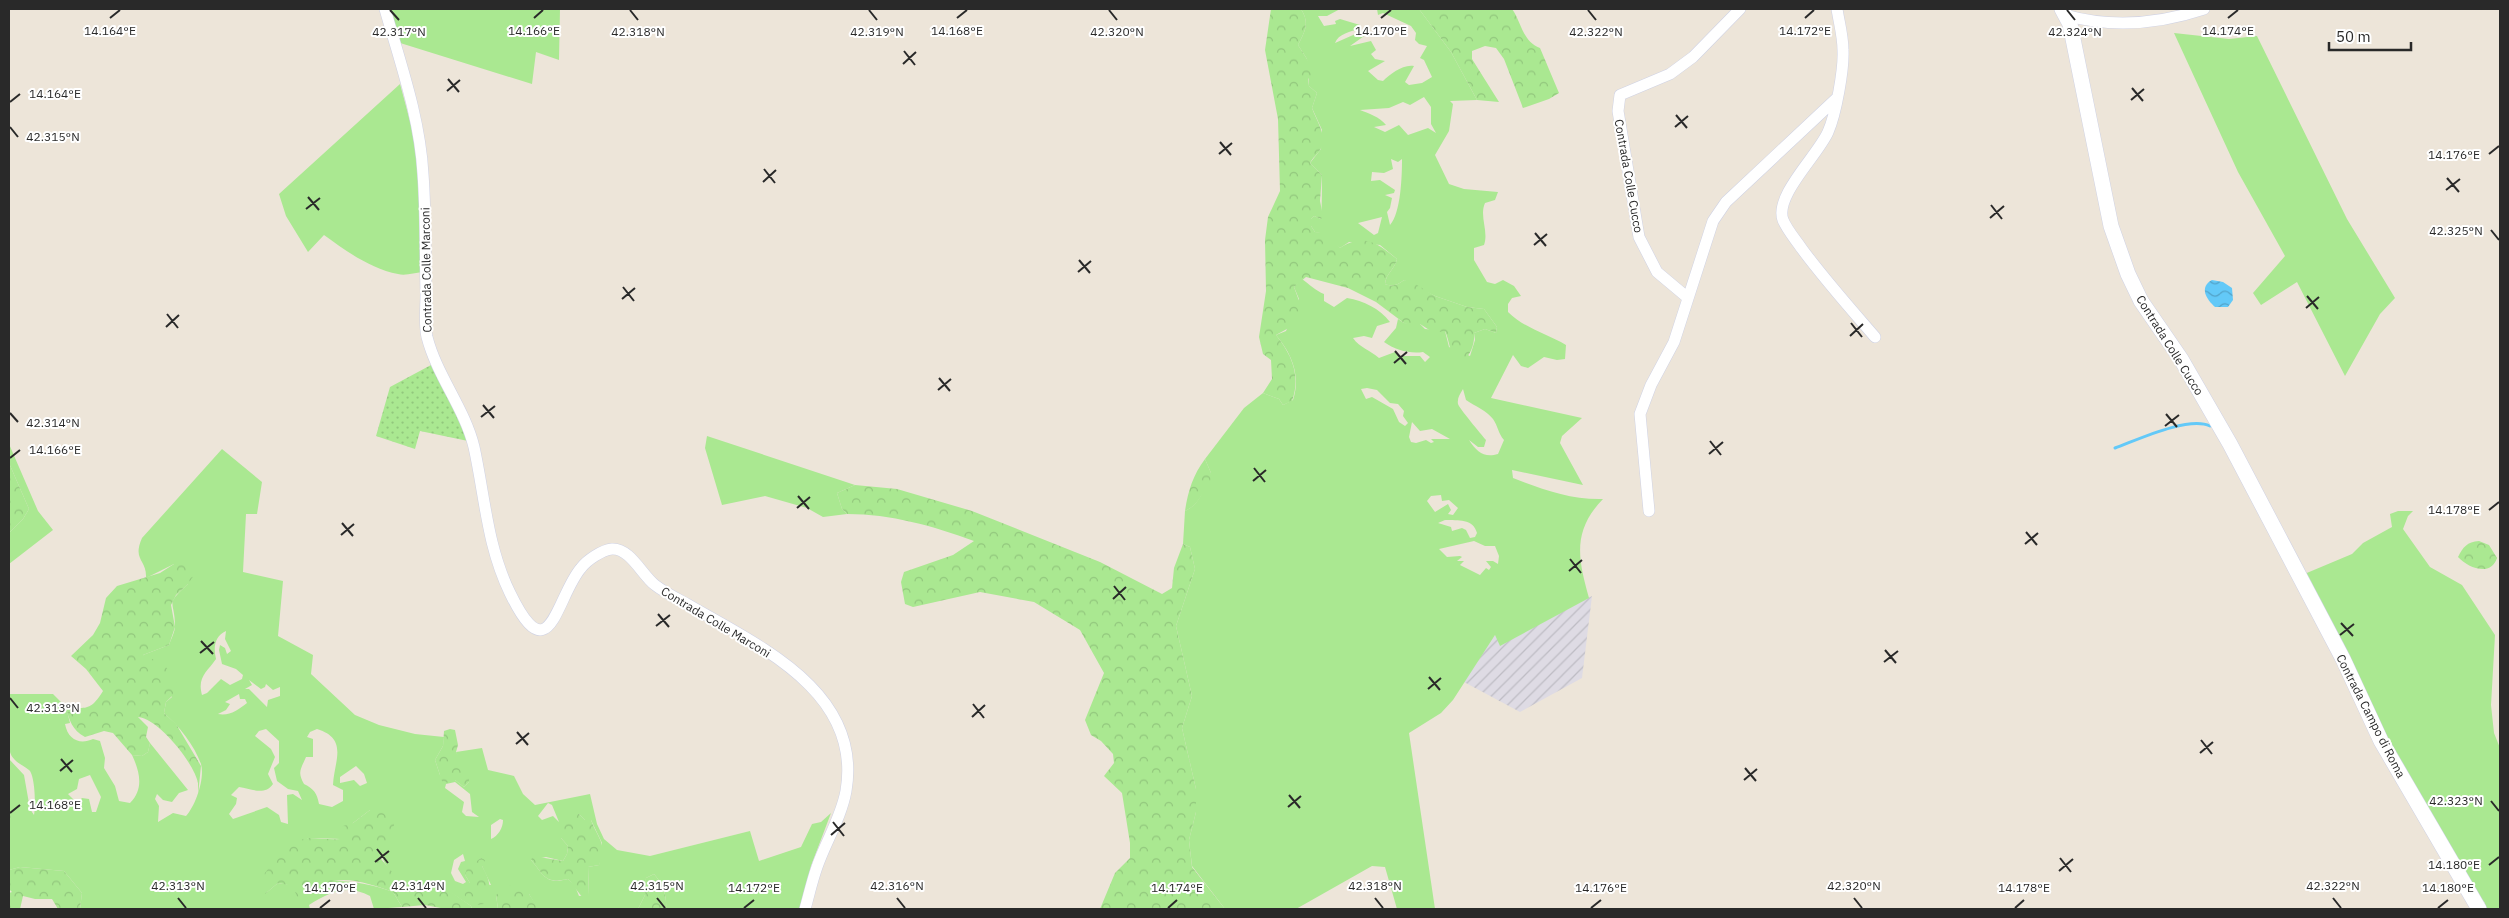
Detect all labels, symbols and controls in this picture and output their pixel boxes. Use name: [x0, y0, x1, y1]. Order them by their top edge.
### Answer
scale bar: [2329, 20, 2412, 52]
text: 14.164°E: [84, 23, 136, 38]
text: 14.166°E: [508, 23, 560, 38]
text: 14.168°E: [931, 23, 983, 38]
text: 14.170°E: [1355, 23, 1407, 38]
text: 14.172°E: [1779, 23, 1831, 38]
text: 14.174°E: [2202, 23, 2254, 38]
text: 42.317°N: [372, 24, 426, 39]
text: 42.318°N: [611, 24, 665, 39]
text: 42.319°N: [850, 24, 904, 39]
text: 42.320°N: [1090, 24, 1144, 39]
text: 42.322°N: [1569, 24, 1623, 39]
text: 42.324°N: [2048, 24, 2102, 39]
text: 50 m: [2336, 27, 2371, 46]
text: 14.164°E: [29, 86, 81, 101]
street label: Contrada Colle Cucco: [1612, 118, 1646, 234]
text: 42.315°N: [26, 129, 80, 144]
text: 14.176°E: [2428, 147, 2480, 162]
street label: Contrada Colle Marconi: [417, 207, 435, 333]
text: 42.325°N: [2429, 223, 2483, 238]
street label: Contrada Colle Cucco: [2133, 292, 2207, 398]
text: 42.314°N: [26, 415, 80, 430]
text: 14.166°E: [29, 442, 81, 457]
text: 14.178°E: [2428, 502, 2480, 517]
street label: Contrada Colle Marconi: [658, 583, 774, 661]
street label: Contrada Campo di Roma: [2333, 652, 2409, 781]
text: 42.313°N: [26, 700, 80, 715]
text: 42.323°N: [2429, 793, 2483, 808]
text: 14.168°E: [29, 797, 81, 812]
text: 14.180°E: [2428, 857, 2480, 872]
text: 42.313°N: [151, 878, 205, 893]
text: 42.314°N: [391, 878, 445, 893]
text: 42.315°N: [630, 878, 684, 893]
text: 42.316°N: [870, 878, 924, 893]
text: 42.318°N: [1348, 878, 1402, 893]
text: 42.320°N: [1827, 878, 1881, 893]
text: 42.322°N: [2306, 878, 2360, 893]
text: 14.170°E: [304, 880, 356, 895]
text: 14.172°E: [728, 880, 780, 895]
text: 14.174°E: [1151, 880, 1203, 895]
text: 14.176°E: [1575, 880, 1627, 895]
text: 14.178°E: [1998, 880, 2050, 895]
text: 14.180°E: [2422, 880, 2474, 895]

